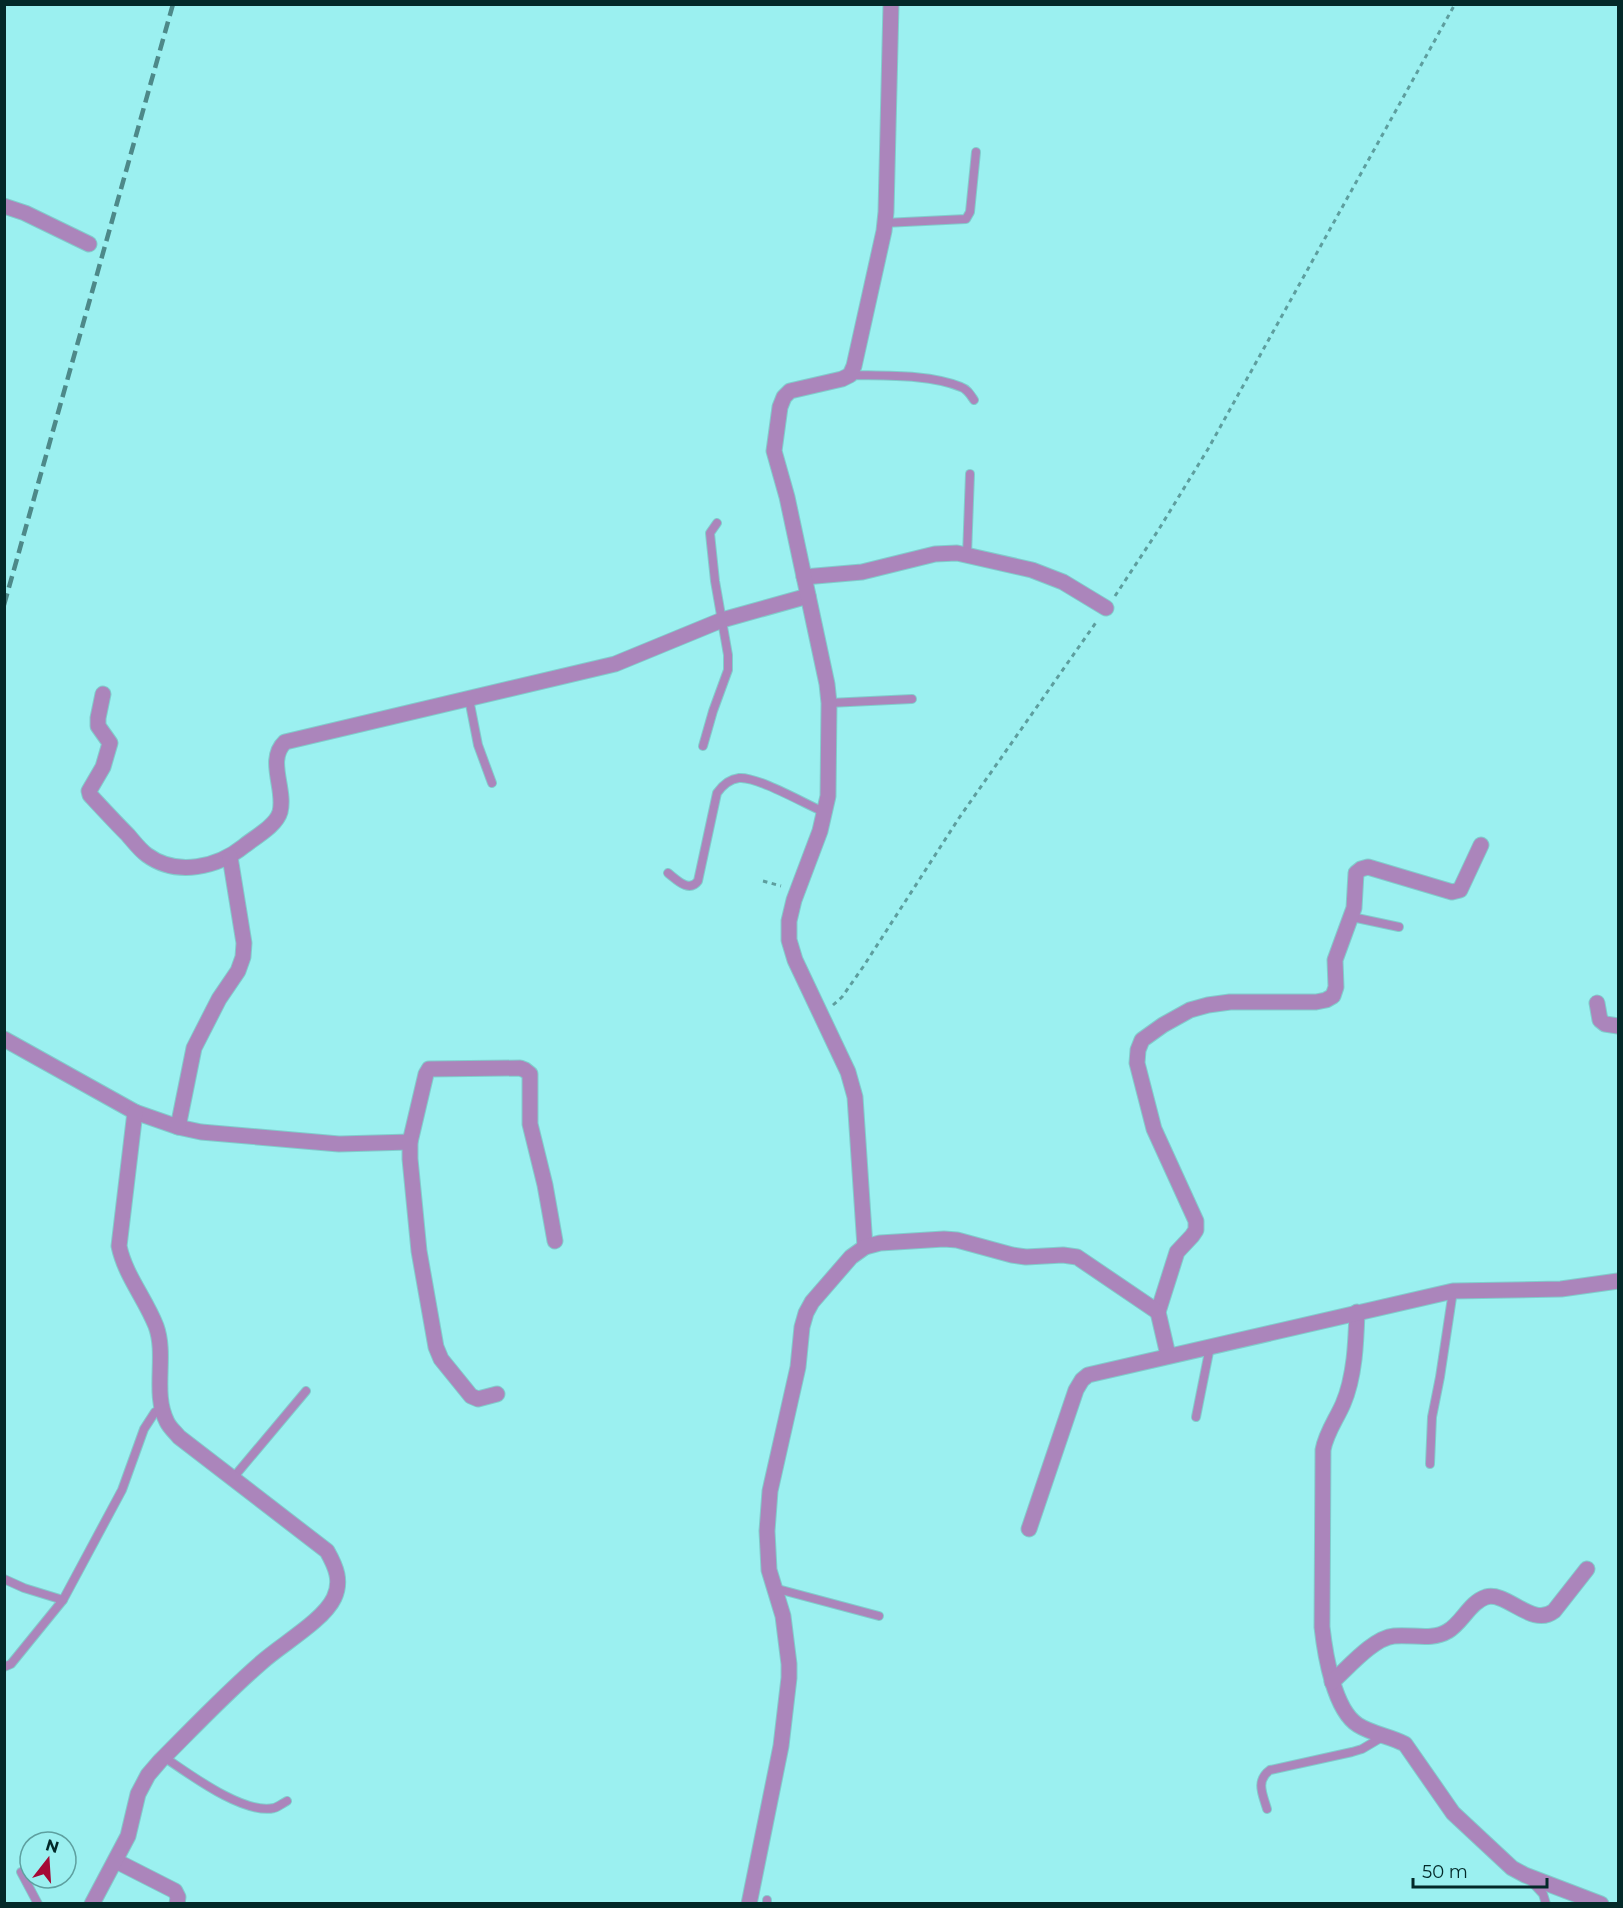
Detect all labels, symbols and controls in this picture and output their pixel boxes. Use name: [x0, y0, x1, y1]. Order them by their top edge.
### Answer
north arrow: [18, 1830, 78, 1890]
text: N: [43, 1835, 61, 1857]
scale bar: [1413, 1851, 1546, 1889]
text: 50 m: [1422, 1861, 1468, 1883]

